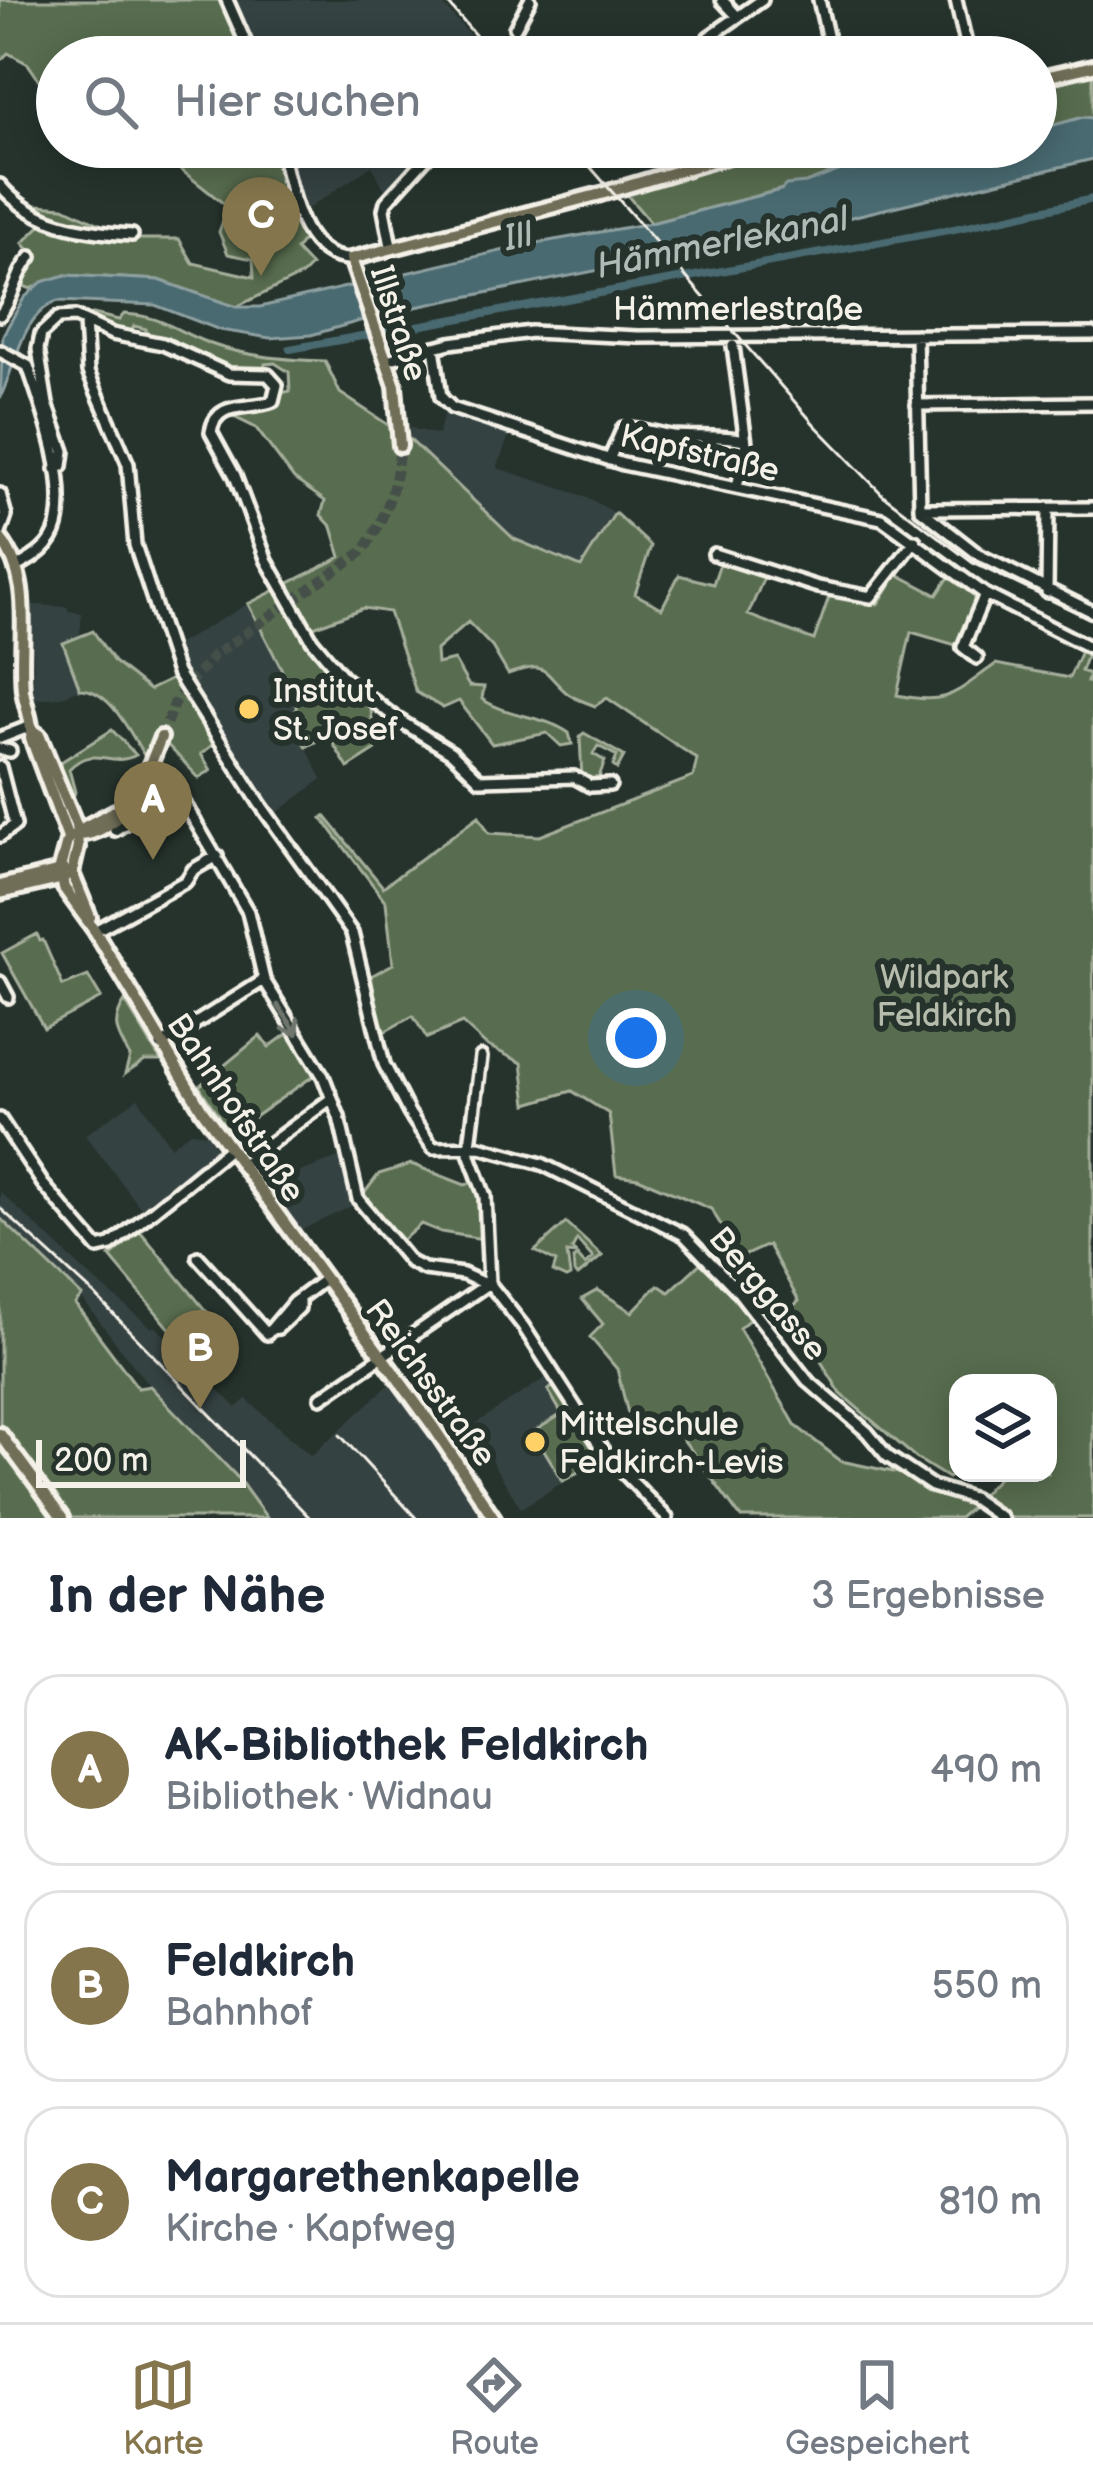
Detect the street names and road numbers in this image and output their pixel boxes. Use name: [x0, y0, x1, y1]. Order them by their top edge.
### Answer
street label: Illstraße: [361, 261, 436, 387]
street label: Hämmerlestraße: [613, 290, 863, 330]
street label: Kapfstraße: [616, 416, 783, 492]
street label: Bahnhofstraße: [158, 1006, 313, 1210]
street label: Berggasse: [700, 1219, 835, 1369]
street label: Reichsstraße: [356, 1292, 505, 1475]

